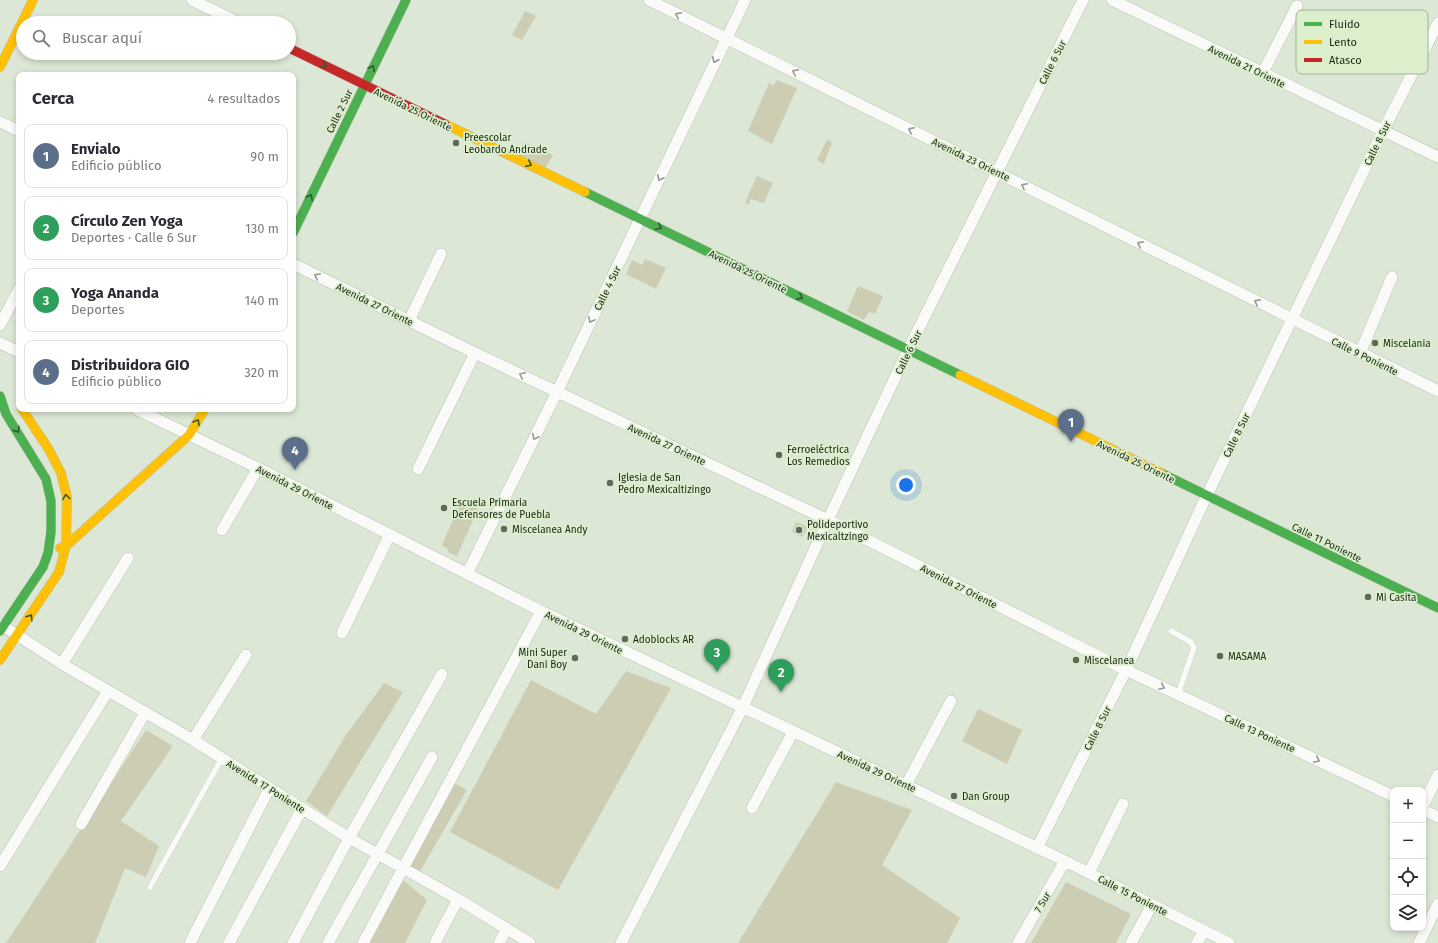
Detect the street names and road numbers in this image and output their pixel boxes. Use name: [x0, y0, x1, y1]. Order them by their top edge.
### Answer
street label: Calle 6 Sur: [1037, 38, 1069, 87]
street label: Avenida 21 Oriente: [1206, 43, 1287, 91]
street label: Avenida 25 Oriente: [372, 86, 454, 134]
street label: Calle 2 Sur: [324, 87, 356, 135]
street label: Calle 8 Sur: [1362, 119, 1394, 168]
street label: Avenida 23 Oriente: [930, 136, 1011, 184]
street label: Avenida 25 Oriente: [707, 248, 789, 296]
street label: Calle 4 Sur: [592, 264, 624, 313]
street label: Avenida 27 Oriente: [334, 281, 415, 329]
street label: Calle 6 Sur: [893, 328, 925, 377]
street label: Calle 9 Poniente: [1329, 336, 1400, 378]
street label: Calle 8 Sur: [1221, 411, 1253, 460]
street label: Avenida 27 Oriente: [626, 422, 707, 468]
street label: Avenida 25 Oriente: [1095, 438, 1177, 486]
street label: Avenida 29 Oriente: [254, 463, 335, 513]
street label: Calle 11 Poniente: [1290, 521, 1363, 565]
street label: Avenida 27 Oriente: [918, 562, 999, 611]
street label: Avenida 29 Oriente: [543, 609, 625, 657]
street label: Calle 8 Sur: [1082, 704, 1114, 753]
street label: Calle 13 Poniente: [1222, 712, 1297, 756]
street label: Avenida 29 Oriente: [835, 748, 918, 795]
street label: Avenida 17 Poniente: [224, 758, 307, 816]
street label: Calle 15 Poniente: [1096, 873, 1170, 919]
street label: 7 Sur: [1032, 890, 1054, 915]

